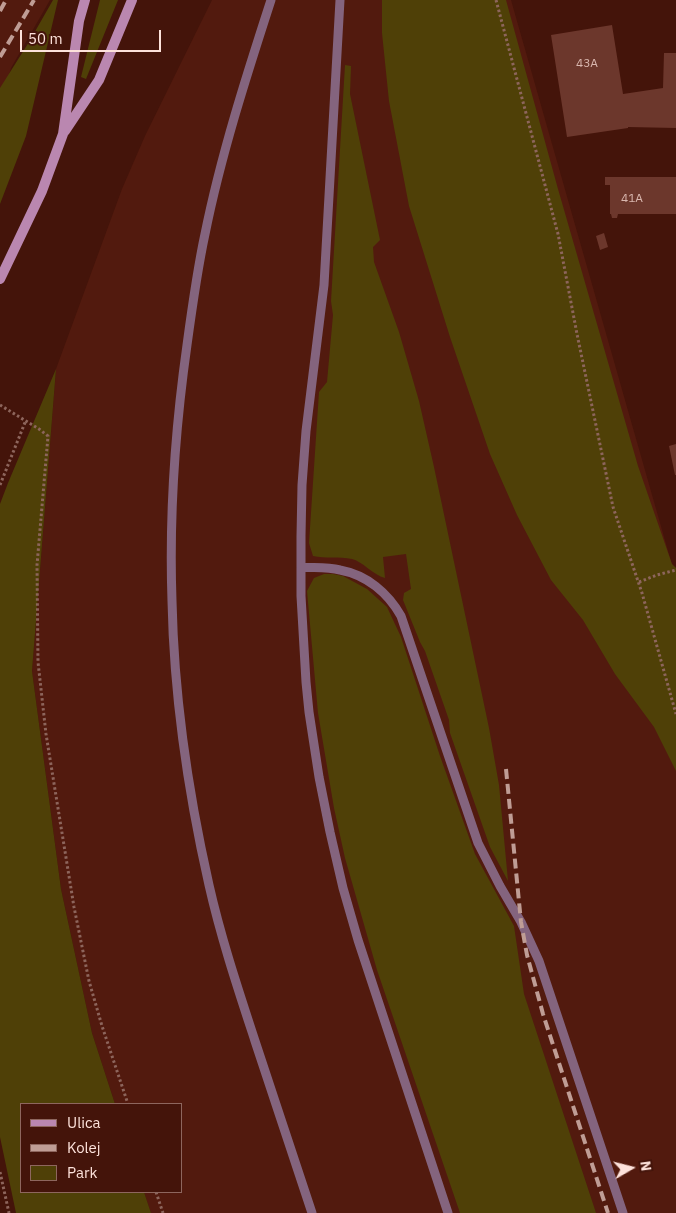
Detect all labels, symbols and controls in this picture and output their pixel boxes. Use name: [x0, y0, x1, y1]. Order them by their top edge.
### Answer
scale bar: [22, 20, 164, 52]
text: 50 m: [28, 29, 63, 48]
house number: 43A: [576, 57, 598, 71]
house number: 41A: [621, 192, 643, 206]
legend: [20, 1103, 182, 1193]
text: Ulica: [67, 1113, 101, 1132]
text: Kolej: [67, 1138, 101, 1157]
north arrow: [606, 1143, 656, 1193]
text: N: [636, 1160, 655, 1172]
text: Park: [67, 1163, 97, 1182]

